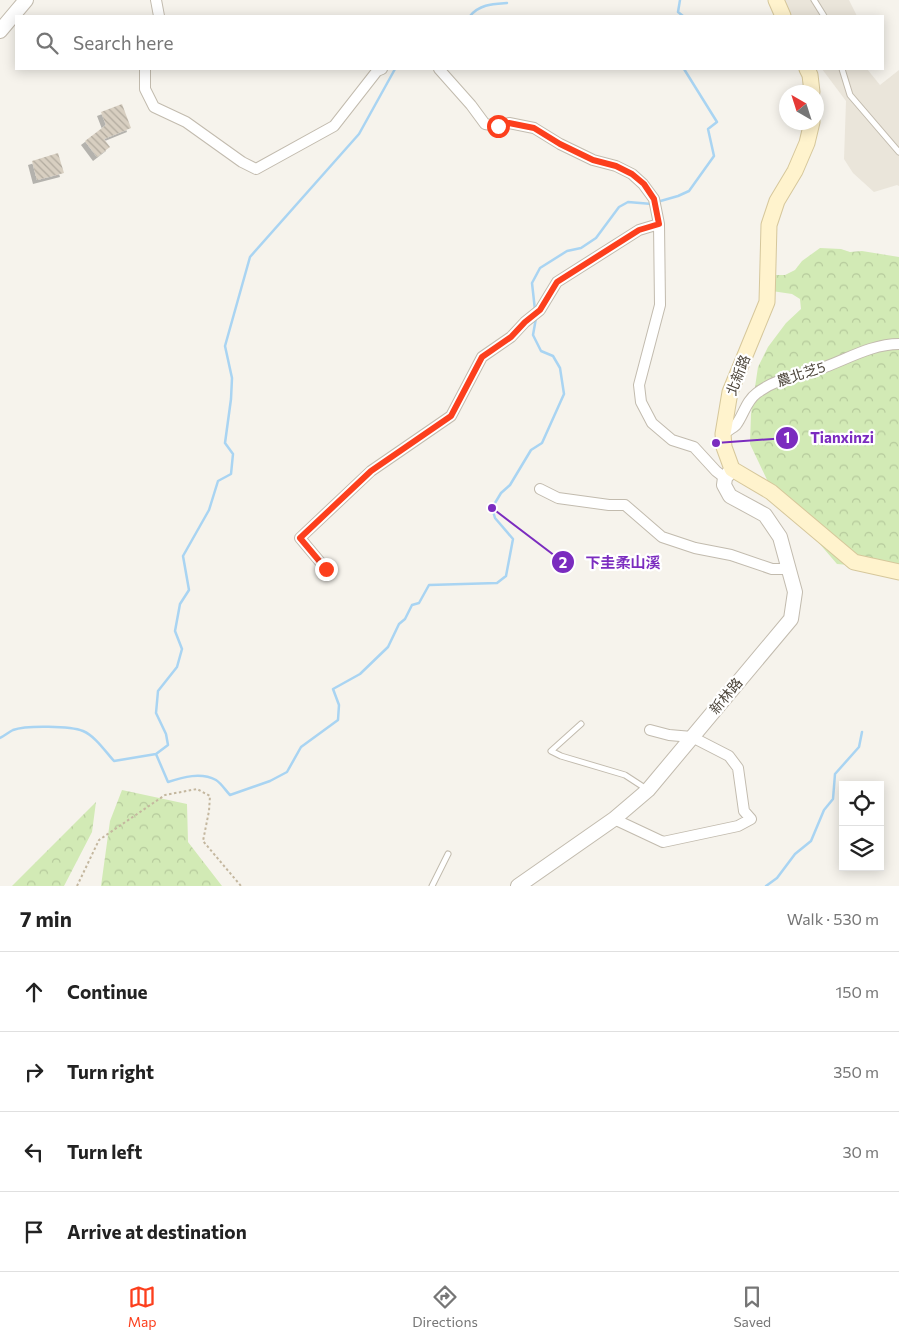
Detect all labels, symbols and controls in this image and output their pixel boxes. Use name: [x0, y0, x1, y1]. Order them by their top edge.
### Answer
search box: [15, 15, 884, 70]
icon: search: [33, 29, 61, 57]
text: Search here: [73, 31, 173, 54]
north arrow: [779, 85, 824, 130]
route start: [487, 115, 510, 138]
street label: 北新路: [722, 352, 753, 397]
street label: 農北芝5: [774, 358, 827, 389]
callout: Tianxinzi: [775, 423, 884, 453]
text: 1: [784, 428, 790, 446]
text: Tianxinzi: [810, 428, 874, 446]
callout: 下圭柔山溪: [550, 547, 670, 577]
text: 2: [559, 553, 567, 571]
text: 下圭柔山溪: [585, 553, 661, 571]
route end: [315, 558, 338, 581]
street label: 新林路: [706, 674, 746, 717]
map controls: [839, 781, 884, 871]
button: locate: [839, 781, 884, 826]
button: layers: [839, 826, 884, 871]
text: 7 min: [20, 906, 72, 931]
text: Walk · 530 m: [787, 909, 879, 928]
icon: ahead: [20, 978, 48, 1006]
text: Continue: [67, 980, 147, 1003]
text: 150 m: [836, 982, 879, 1001]
icon: right: [20, 1058, 48, 1086]
text: Turn right: [67, 1060, 154, 1083]
text: 350 m: [833, 1062, 879, 1081]
icon: left: [20, 1138, 48, 1166]
text: Turn left: [67, 1140, 142, 1163]
text: 30 m: [842, 1142, 879, 1161]
icon: arrive: [20, 1218, 48, 1246]
text: Arrive at destination: [67, 1220, 247, 1243]
tab: Map: [128, 1283, 157, 1330]
tab: Directions: [412, 1283, 478, 1330]
tab: Saved: [733, 1283, 771, 1330]

